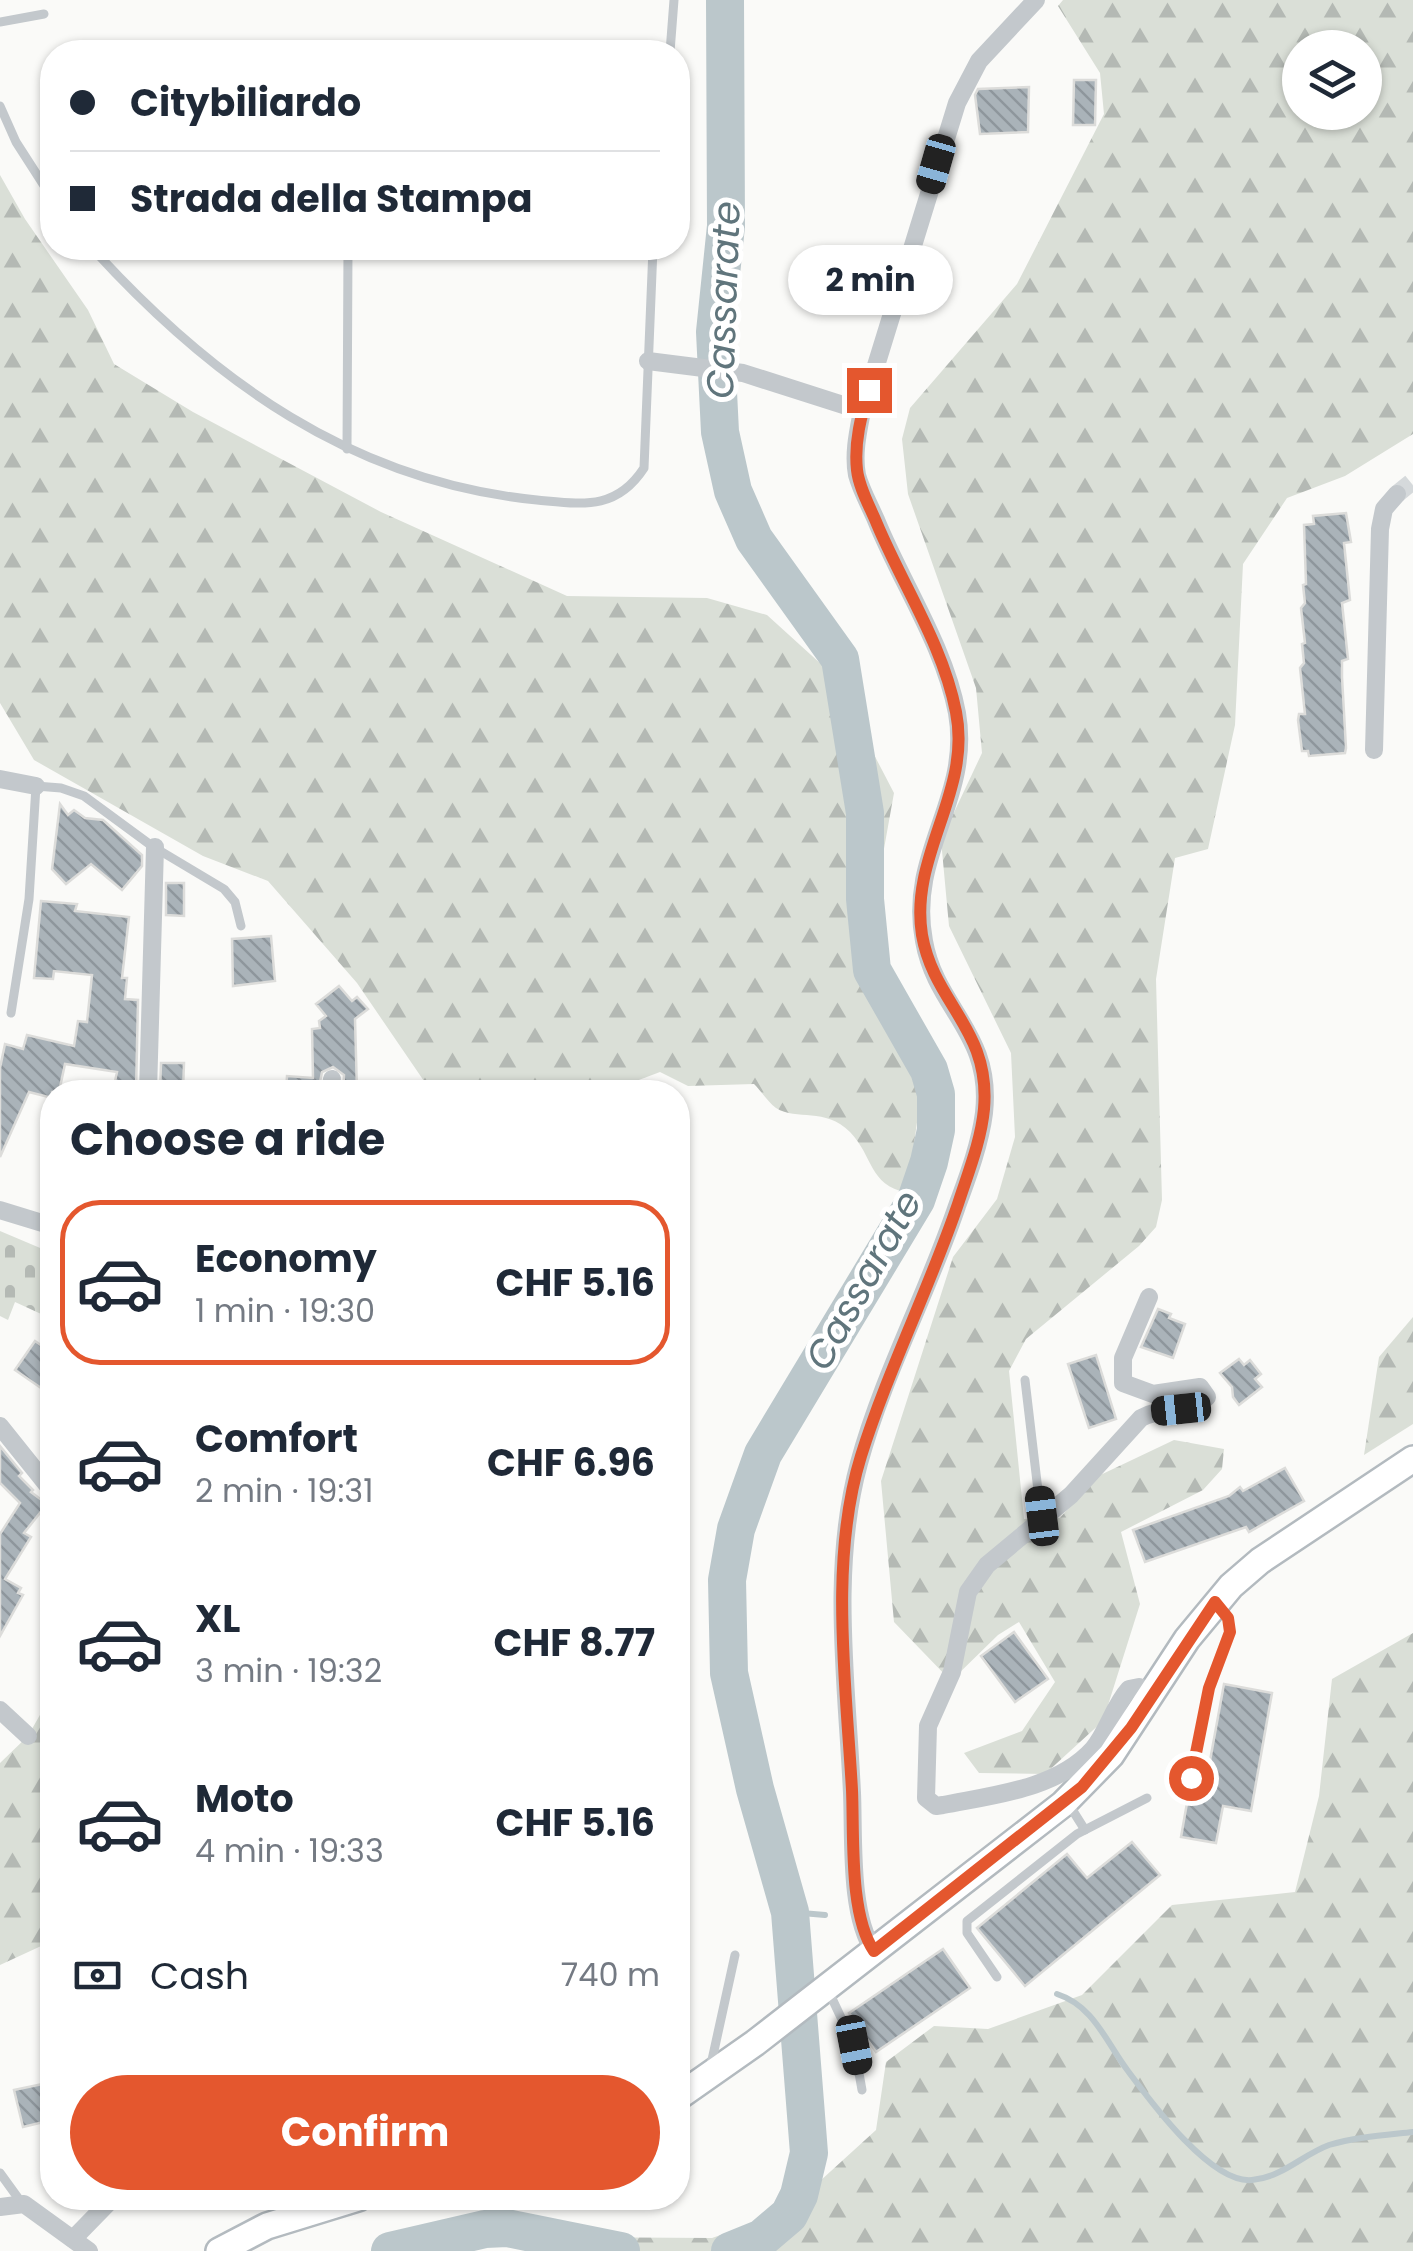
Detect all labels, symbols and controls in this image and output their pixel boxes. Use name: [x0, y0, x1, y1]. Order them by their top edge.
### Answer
map controls: [1282, 30, 1382, 130]
button: layers: [1282, 30, 1382, 130]
text: Citybiliardo: [130, 76, 361, 129]
car: [913, 131, 959, 197]
text: Strada della Stampa: [130, 172, 532, 225]
water label: Cassarate: [693, 200, 753, 400]
callout: 2 min: [786, 245, 952, 315]
text: 2 min: [826, 257, 915, 302]
route end: [847, 368, 892, 413]
text: Choose a ride: [70, 1108, 385, 1171]
water label: Cassarate: [792, 1181, 934, 1379]
text: Economy: [195, 1232, 377, 1285]
icon: car: [75, 1238, 165, 1328]
text: CHF 5.16: [496, 1256, 655, 1309]
text: 1 min · 19:30: [195, 1288, 375, 1333]
car: [1150, 1391, 1212, 1427]
text: Comfort: [195, 1412, 358, 1465]
icon: car: [75, 1418, 165, 1508]
text: CHF 6.96: [487, 1436, 655, 1489]
text: 2 min · 19:31: [195, 1468, 373, 1513]
car: [1023, 1484, 1061, 1548]
text: XL: [195, 1592, 240, 1645]
icon: car: [75, 1598, 165, 1688]
text: CHF 8.77: [493, 1616, 655, 1669]
text: 3 min · 19:32: [195, 1648, 382, 1693]
route start: [1169, 1756, 1214, 1801]
text: Moto: [195, 1772, 294, 1825]
icon: car: [75, 1778, 165, 1868]
text: CHF 5.16: [496, 1796, 655, 1849]
text: 4 min · 19:33: [195, 1828, 384, 1873]
icon: cash: [70, 1948, 125, 2003]
text: Cash: [150, 1949, 249, 2002]
text: 740 m: [561, 1952, 660, 1997]
car: [834, 2013, 874, 2077]
button: Confirm: [70, 2075, 660, 2190]

